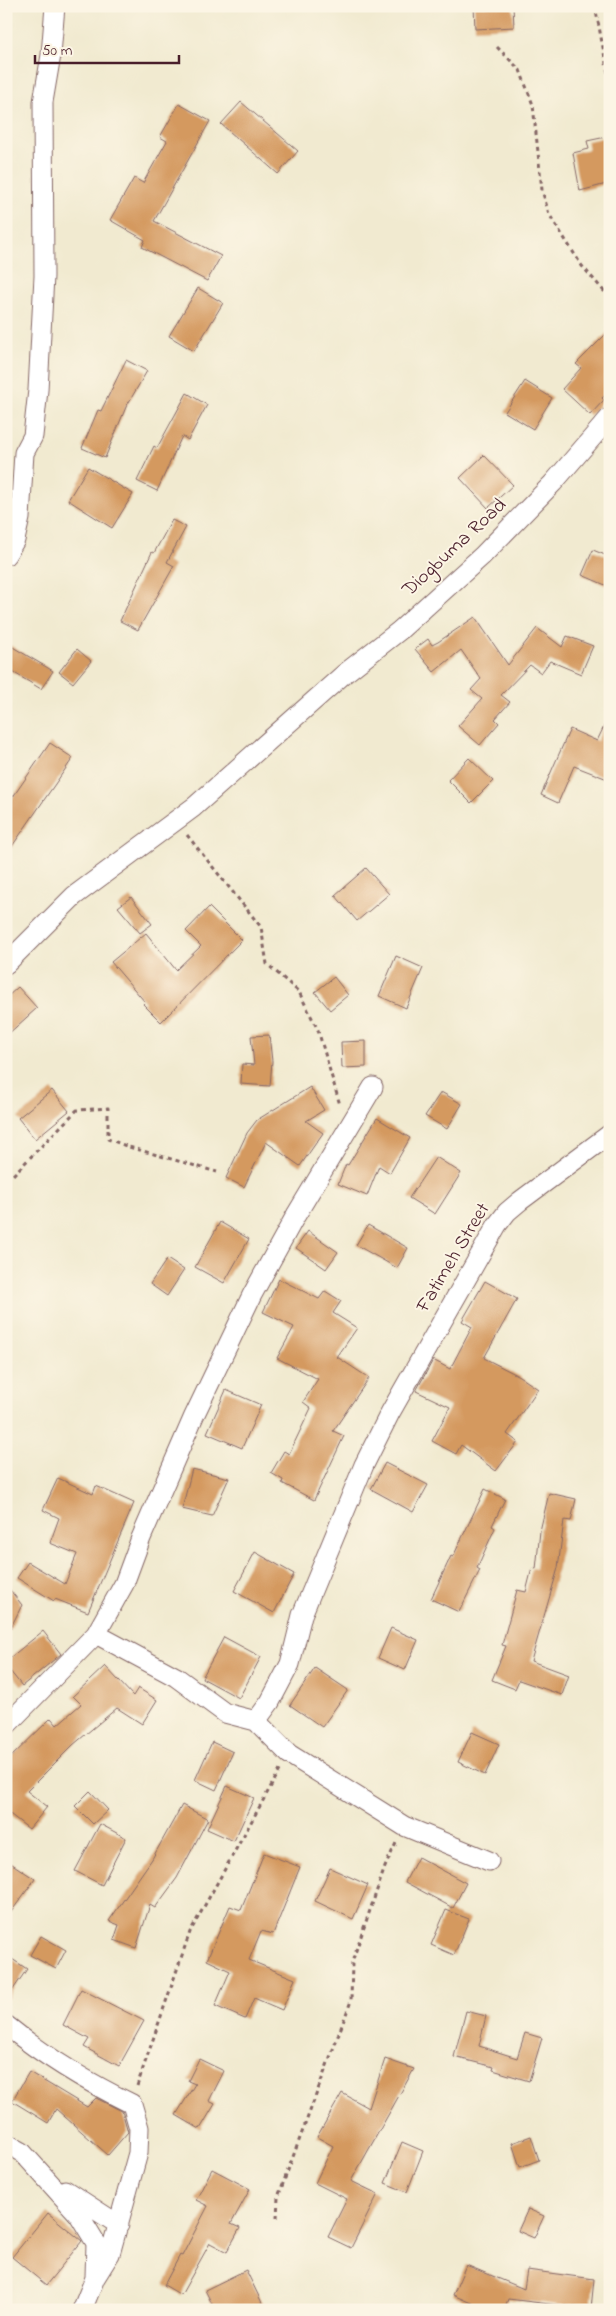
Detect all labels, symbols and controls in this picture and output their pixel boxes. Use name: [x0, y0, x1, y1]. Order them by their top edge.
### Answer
scale bar: [35, 32, 179, 64]
text: 50 m: [42, 40, 73, 62]
street label: Diogbuma Road: [396, 492, 514, 606]
street label: Fatimeh Street: [409, 1197, 498, 1319]

